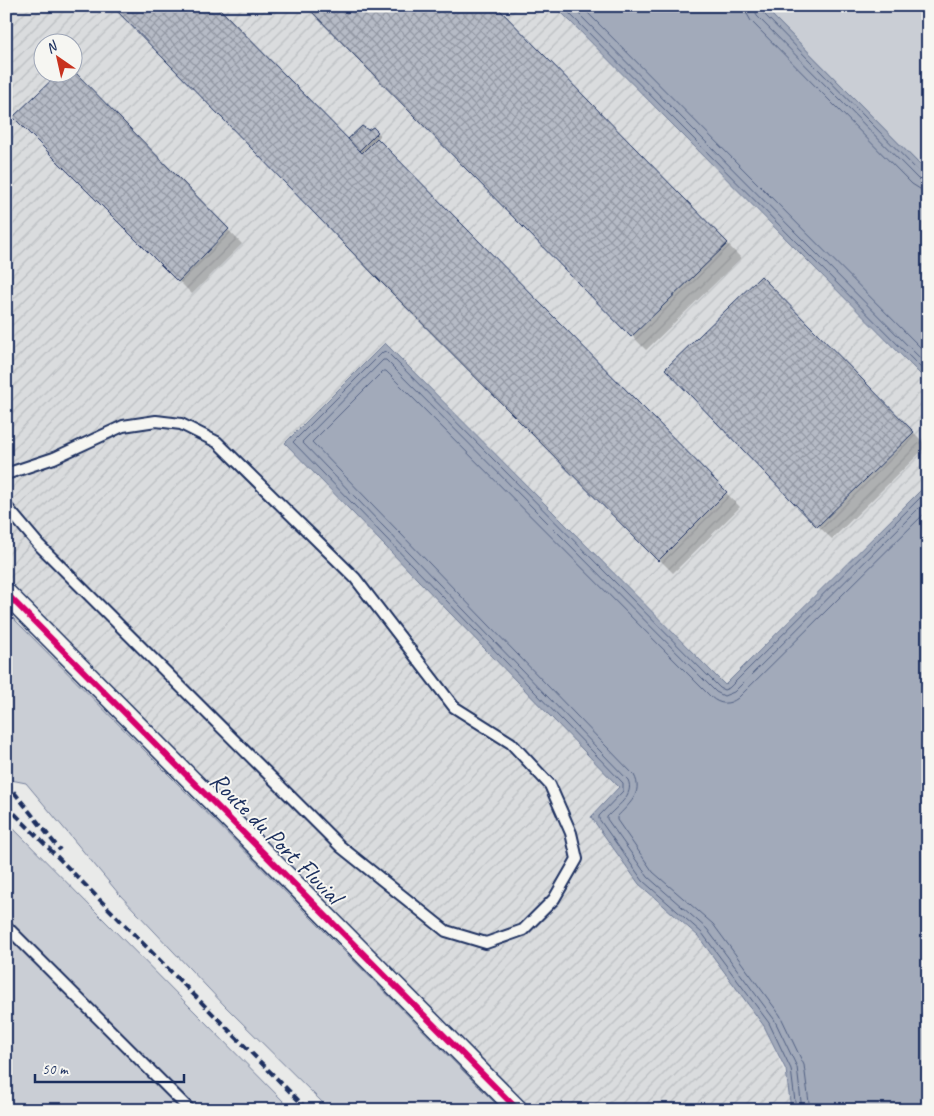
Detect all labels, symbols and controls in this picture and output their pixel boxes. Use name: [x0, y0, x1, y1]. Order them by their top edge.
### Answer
north arrow: [32, 32, 82, 82]
text: N: [43, 37, 61, 57]
street label: Route du Port Fluvial: [203, 765, 352, 914]
scale bar: [35, 1051, 184, 1083]
text: 50 m: [42, 1060, 69, 1079]

